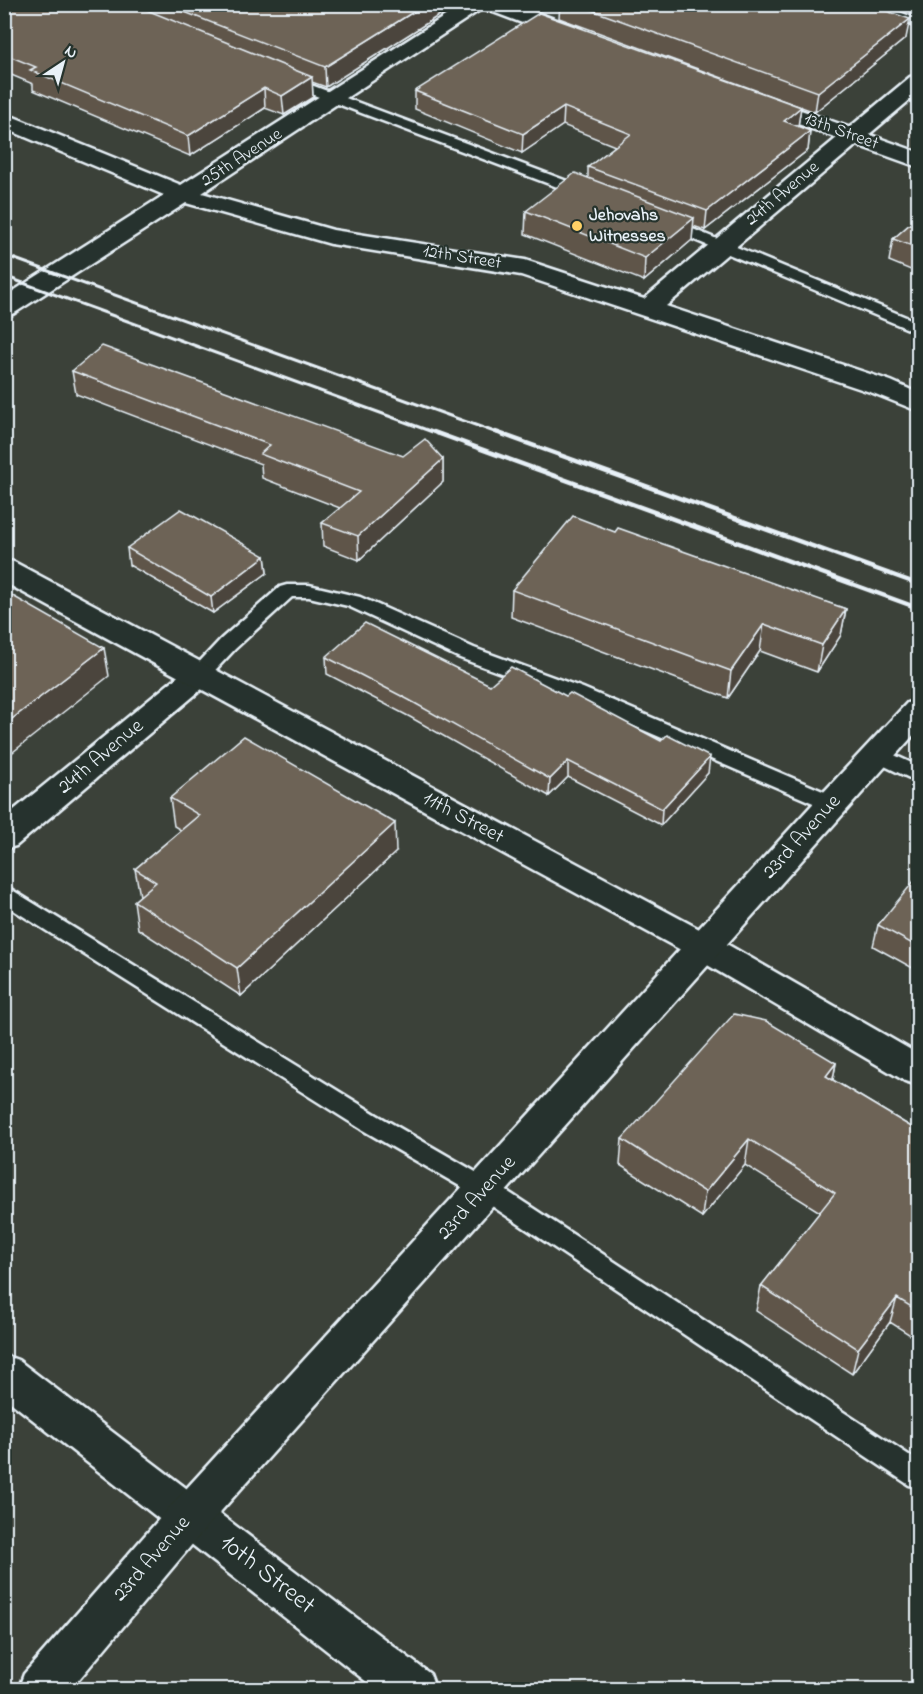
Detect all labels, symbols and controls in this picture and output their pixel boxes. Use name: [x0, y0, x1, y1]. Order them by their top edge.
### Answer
north arrow: [33, 33, 93, 93]
text: N: [59, 40, 82, 65]
street label: 13th Street: [800, 107, 882, 157]
street label: 25th Avenue: [196, 121, 289, 194]
street label: 24th Avenue: [740, 155, 826, 233]
place label: Jehovahs Witnesses: [589, 203, 666, 250]
marker: Jehovahs Witnesses: [570, 219, 584, 233]
street label: 12th Street: [421, 239, 503, 277]
street label: 24th Avenue: [51, 712, 151, 802]
street label: 11th Street: [417, 784, 509, 852]
street label: 23rd Avenue: [756, 787, 849, 886]
street label: 23rd Avenue: [431, 1148, 524, 1247]
street label: 23rd Avenue: [106, 1509, 198, 1609]
street label: 10th Street: [211, 1525, 323, 1625]

